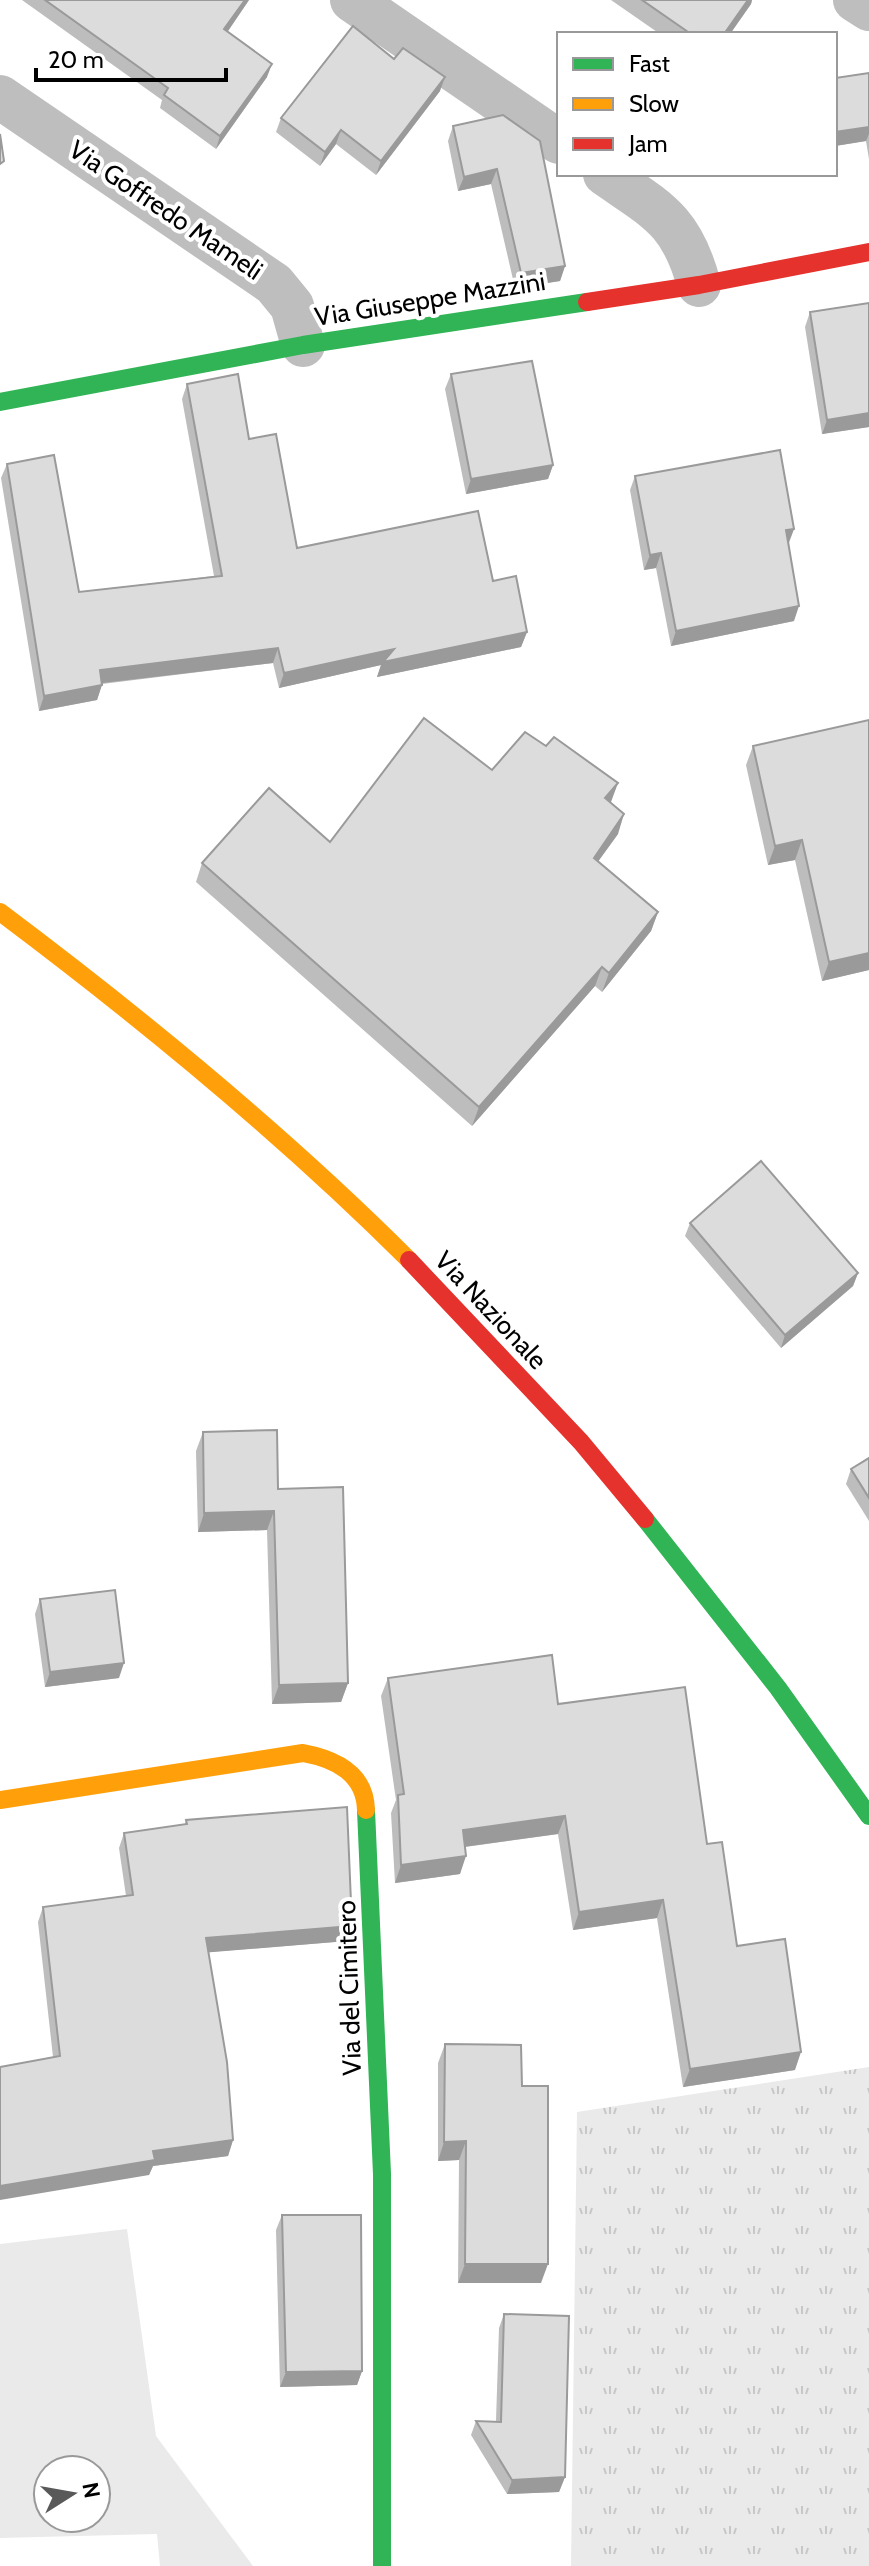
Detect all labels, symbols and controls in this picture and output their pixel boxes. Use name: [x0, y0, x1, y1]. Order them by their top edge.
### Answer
scale bar: [36, 32, 226, 82]
legend: [557, 32, 837, 176]
text: 20 m: [48, 45, 104, 74]
text: Fast: [629, 49, 670, 78]
text: Slow: [629, 89, 679, 118]
text: Jam: [628, 129, 667, 158]
street label: Via Goffredo Mameli: [63, 133, 269, 287]
street label: Via Giuseppe Mazzini: [312, 265, 548, 333]
street label: Via Nazionale: [428, 1244, 554, 1376]
street label: Via del Cimitero: [330, 1900, 368, 2076]
north arrow: [32, 2454, 112, 2534]
text: N: [76, 2480, 106, 2500]

